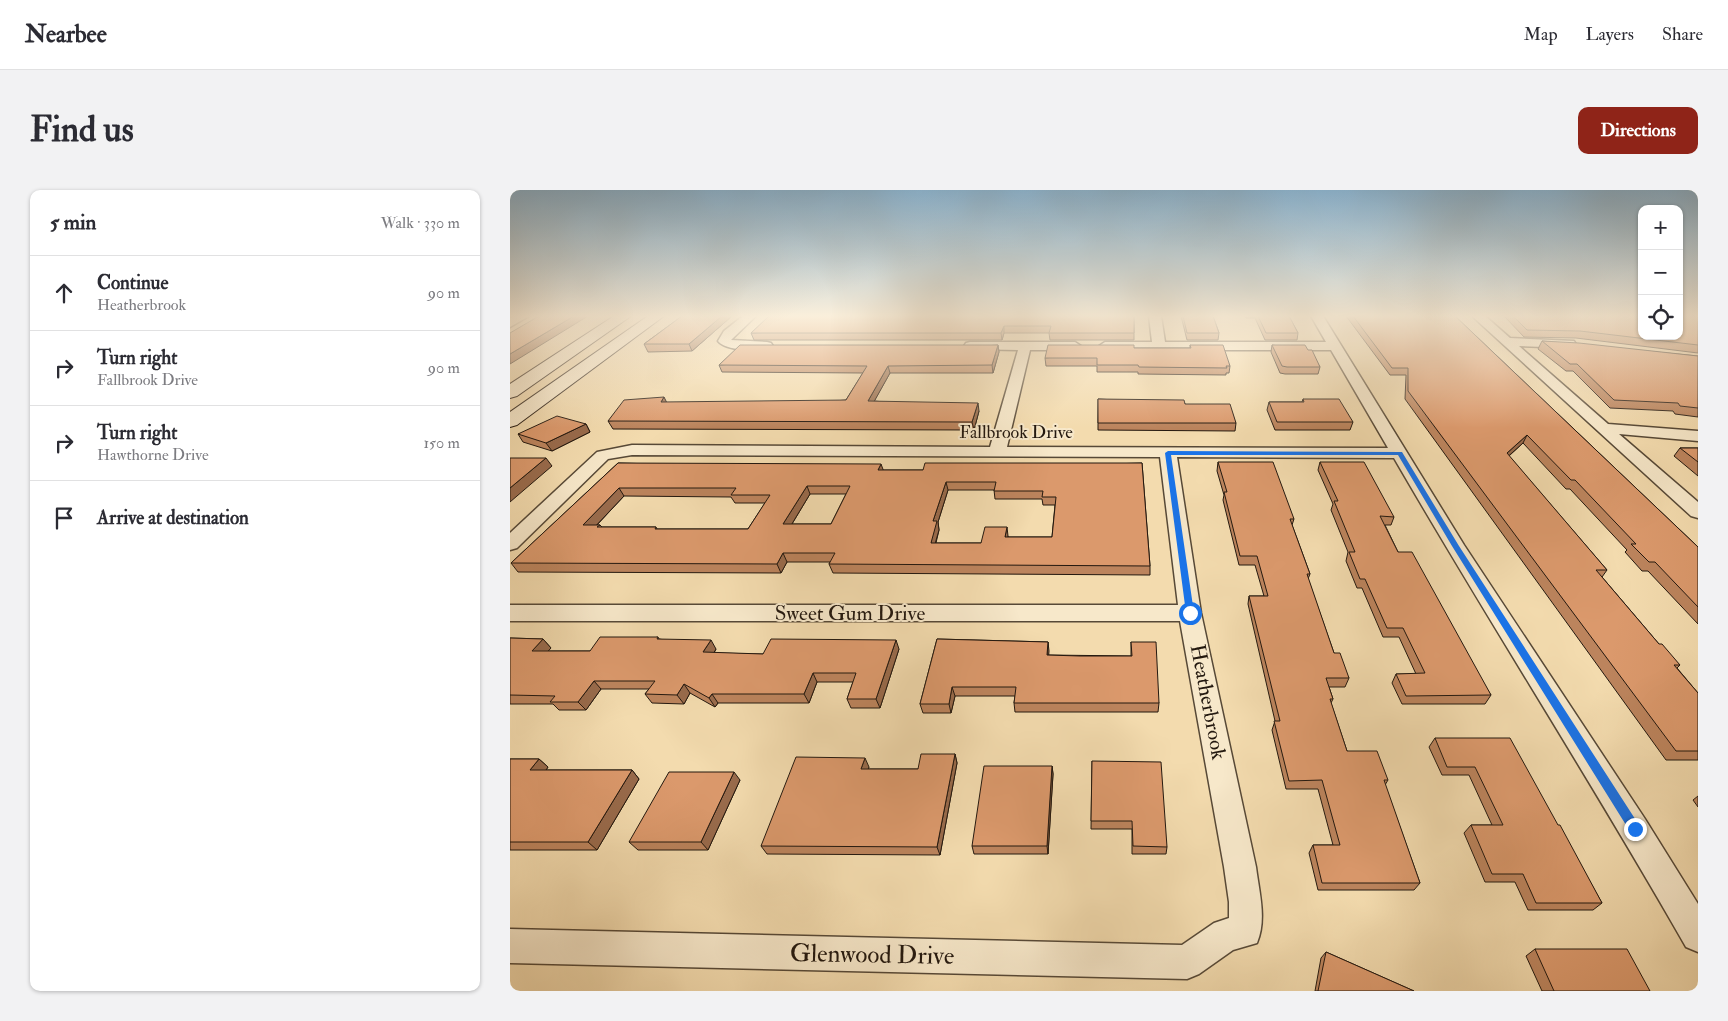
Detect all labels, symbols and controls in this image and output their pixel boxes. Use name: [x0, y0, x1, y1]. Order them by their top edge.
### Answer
text: Nearbee: [25, 19, 107, 50]
text: Map: [1524, 23, 1558, 46]
text: Layers: [1586, 23, 1634, 46]
text: Share: [1662, 23, 1703, 46]
button: Directions: [1578, 107, 1698, 154]
text: Find us: [30, 108, 134, 152]
map controls: [1638, 205, 1683, 340]
button: +: [1638, 205, 1683, 250]
text: 5 min: [50, 209, 96, 236]
text: Walk · 330 m: [381, 213, 460, 233]
button: −: [1638, 250, 1683, 295]
text: Continue: [97, 271, 168, 295]
icon: ahead: [50, 279, 78, 307]
text: 90 m: [428, 283, 460, 303]
text: Heatherbrook: [97, 295, 186, 315]
button: locate: [1638, 295, 1683, 340]
text: Turn right: [97, 346, 177, 370]
icon: right: [50, 354, 78, 382]
text: 90 m: [428, 358, 460, 378]
text: Fallbrook Drive: [97, 370, 198, 390]
text: Turn right: [97, 421, 177, 445]
street label: Fallbrook Drive: [959, 421, 1073, 444]
icon: right: [50, 429, 78, 457]
text: 150 m: [423, 433, 460, 453]
text: Hawthorne Drive: [97, 445, 209, 465]
icon: arrive: [50, 504, 78, 532]
text: Arrive at destination: [97, 506, 249, 530]
street label: Sweet Gum Drive: [775, 600, 925, 627]
route start: [1179, 602, 1202, 625]
street label: Heatherbrook: [1184, 642, 1232, 762]
route end: [1624, 818, 1647, 841]
street label: Glenwood Drive: [789, 938, 955, 972]

